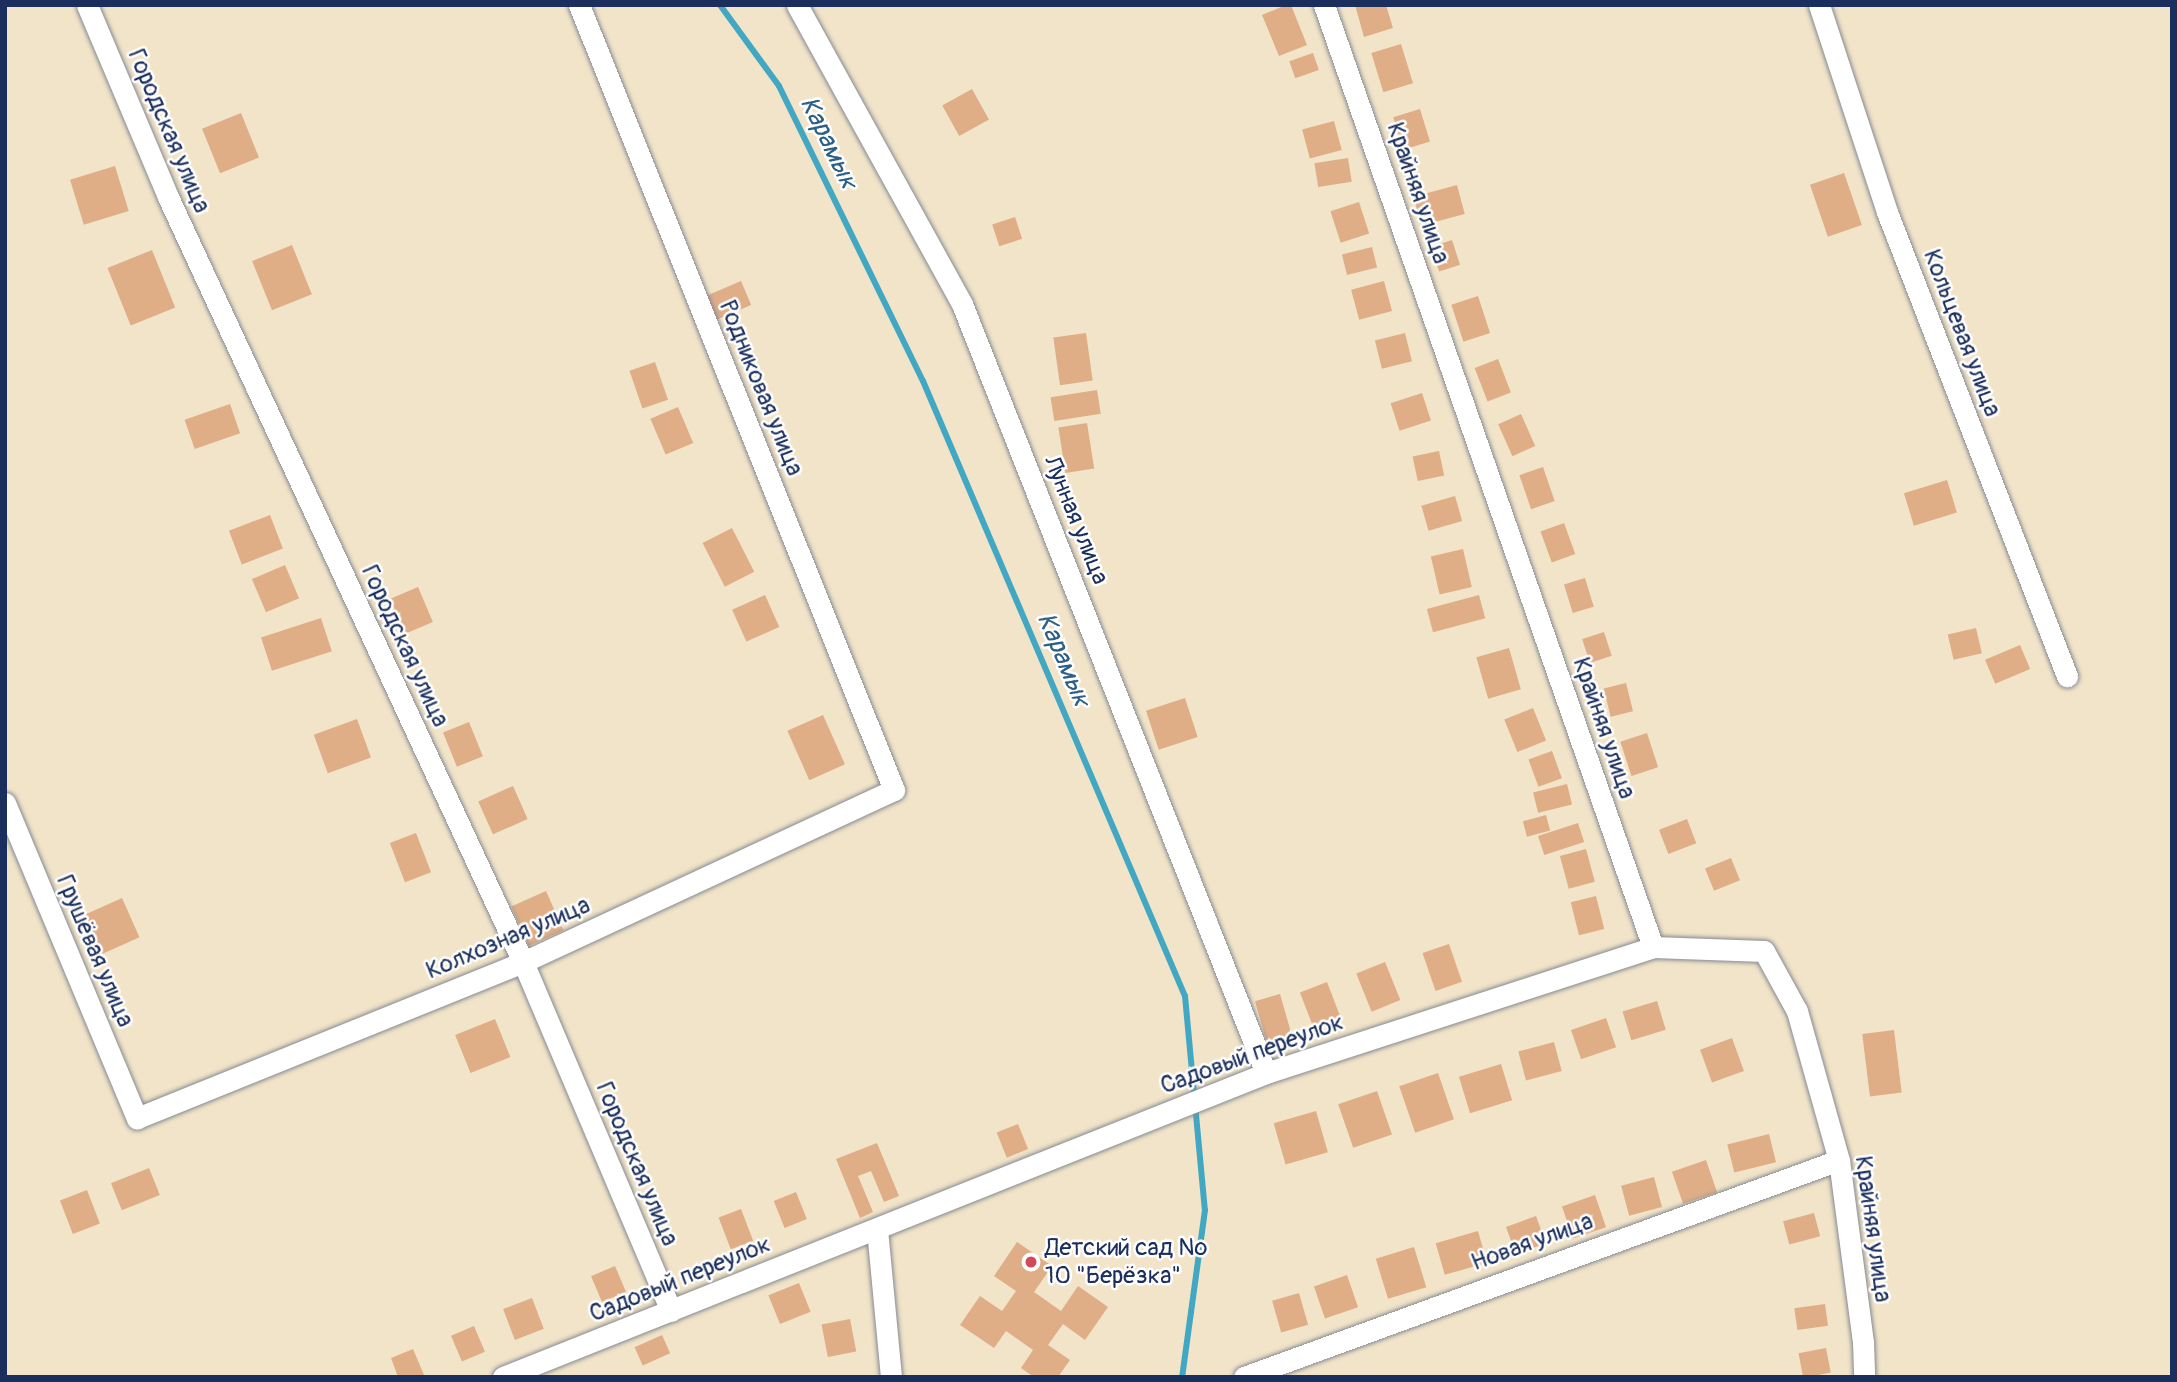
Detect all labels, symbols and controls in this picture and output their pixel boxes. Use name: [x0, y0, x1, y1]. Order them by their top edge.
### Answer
street label: Городская улица: [122, 45, 216, 217]
water label: Карамык: [792, 92, 864, 194]
street label: Крайняя улица: [1380, 119, 1456, 267]
street label: Кольцевая улица: [1917, 245, 2007, 421]
street label: Родниковая улица: [713, 296, 809, 480]
street label: Лунная улица: [1037, 452, 1115, 588]
street label: Городская улица: [355, 561, 455, 731]
water label: Карамык: [1029, 608, 1097, 712]
street label: Крайняя улица: [1566, 654, 1642, 802]
street label: Грушёвая улица: [50, 871, 140, 1031]
street label: Колхозная улица: [422, 891, 594, 985]
street label: Садовый переулок: [1157, 1008, 1347, 1100]
street label: Городская улица: [590, 1078, 684, 1250]
street label: Крайняя улица: [1848, 1154, 1898, 1304]
street label: Новая улица: [1467, 1207, 1597, 1277]
street label: Садовый переулок: [585, 1230, 775, 1328]
place label: Детский сад № 10 "Берёзка": [1045, 1234, 1207, 1290]
marker: Детский сад № 10 "Берёзка": [1023, 1254, 1039, 1270]

